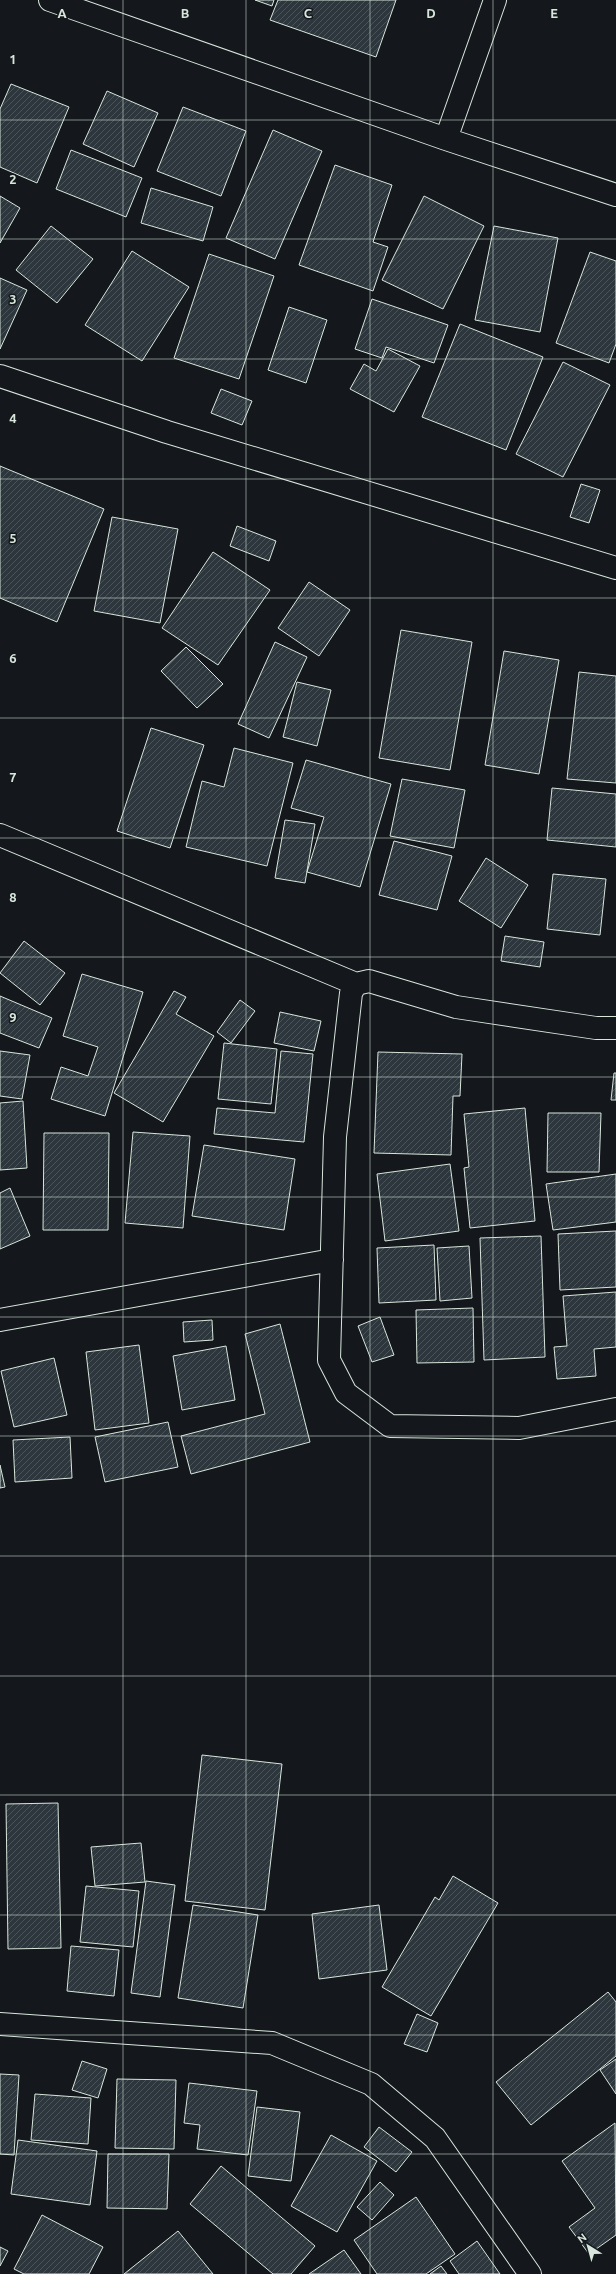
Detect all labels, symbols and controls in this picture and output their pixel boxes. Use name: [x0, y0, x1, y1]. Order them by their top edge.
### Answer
text: A: [57, 6, 67, 20]
text: B: [181, 6, 190, 20]
text: C: [304, 6, 313, 20]
text: D: [426, 6, 436, 20]
text: E: [550, 6, 558, 20]
text: 1: [9, 52, 17, 66]
text: 2: [9, 172, 17, 186]
text: 3: [9, 292, 17, 306]
text: 4: [9, 411, 17, 425]
text: 5: [9, 531, 17, 545]
text: 6: [9, 651, 17, 665]
text: 7: [9, 770, 17, 784]
text: 8: [9, 890, 17, 904]
text: 9: [9, 1010, 17, 1024]
north arrow: [568, 2226, 608, 2266]
text: N: [575, 2231, 589, 2245]

